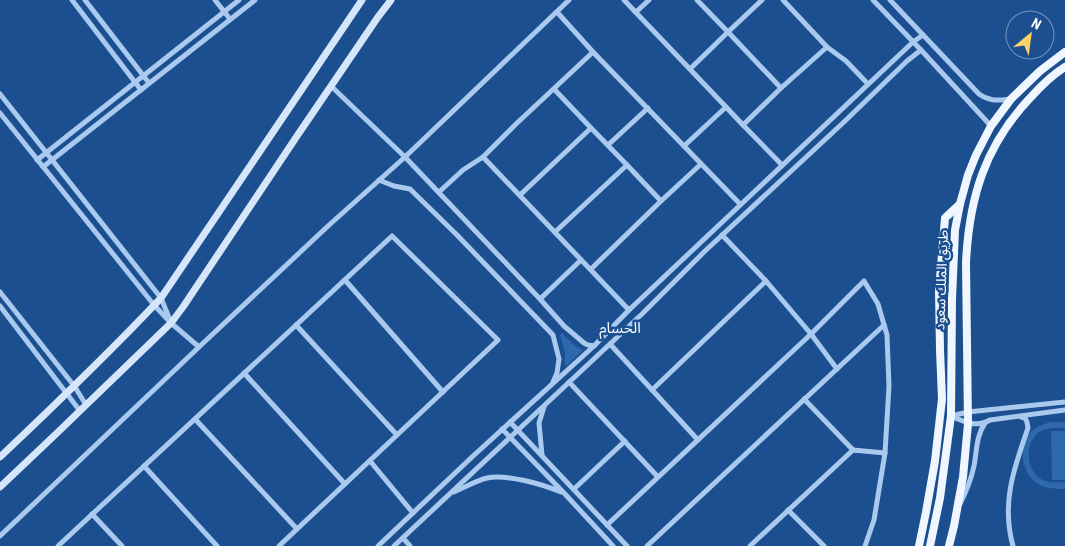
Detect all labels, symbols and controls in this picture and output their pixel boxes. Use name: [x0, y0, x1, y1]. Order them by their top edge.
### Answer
north arrow: [1005, 10, 1055, 60]
text: N: [1029, 15, 1044, 33]
street label: طريق الملك سعود: [931, 230, 953, 330]
district label: الحسام: [599, 319, 641, 339]

